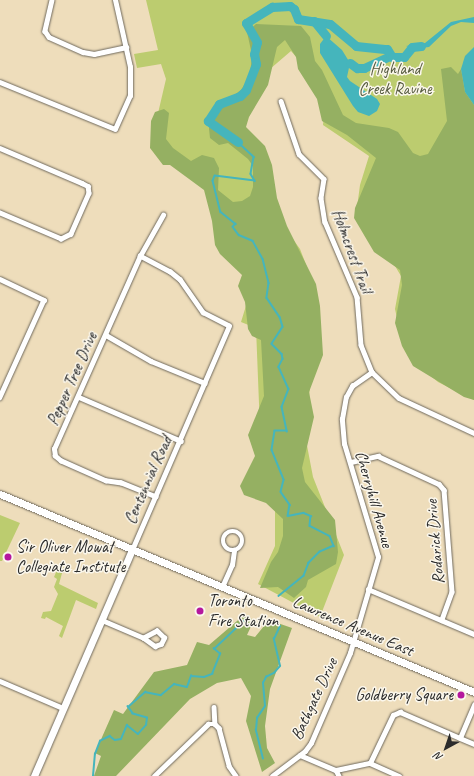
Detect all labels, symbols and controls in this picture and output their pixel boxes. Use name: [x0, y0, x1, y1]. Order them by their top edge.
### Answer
park label: Highland Creek Ravine: [358, 59, 432, 99]
street label: Holmcrest Trail: [327, 206, 377, 296]
street label: Pepper Tree Drive: [42, 329, 102, 429]
street label: Centennial Road: [120, 433, 176, 527]
street label: Cherryhill Avenue: [351, 448, 397, 550]
street label: Rodarick Drive: [421, 499, 449, 585]
place label: Sir Oliver Mowat Collegiate Institute: [16, 537, 125, 577]
marker: Sir Oliver Mowat Collegiate Institute: [3, 552, 13, 562]
place label: Toronto Fire Station: [208, 591, 279, 631]
street label: Lawrence Avenue East: [290, 591, 416, 661]
marker: Toronto Fire Station: [195, 606, 205, 616]
street label: Bathgate Drive: [286, 655, 342, 743]
place label: Goldberry Square: [355, 685, 453, 705]
marker: Goldberry Square: [456, 690, 466, 700]
north arrow: [426, 728, 466, 768]
text: N: [431, 750, 445, 765]

